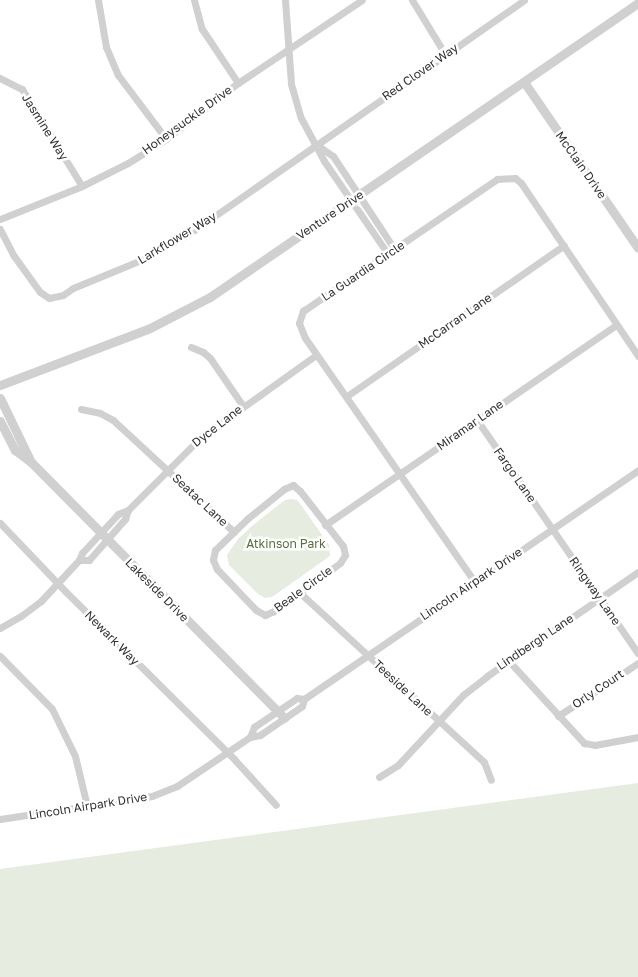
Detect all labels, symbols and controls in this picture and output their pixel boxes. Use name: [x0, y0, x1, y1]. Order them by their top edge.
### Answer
street label: Red Clover Way: [379, 40, 461, 104]
street label: Honeysuckle Drive: [139, 83, 235, 157]
street label: Jasmine Way: [19, 91, 71, 163]
street label: McClain Drive: [552, 129, 610, 201]
street label: Venture Drive: [294, 187, 366, 243]
street label: Larkflower Way: [135, 209, 219, 267]
street label: La Guardia Circle: [319, 238, 407, 304]
street label: McCarran Lane: [416, 290, 494, 352]
street label: Miramar Lane: [434, 397, 506, 453]
street label: Dyce Lane: [189, 402, 245, 450]
street label: Fargo Lane: [491, 445, 539, 505]
street label: Seatac Lane: [169, 471, 231, 529]
park label: Atkinson Park: [246, 537, 326, 551]
street label: Lincoln Airpark Drive: [417, 545, 525, 623]
street label: Ringway Lane: [566, 554, 624, 628]
street label: Lakeside Drive: [122, 555, 192, 625]
street label: Beale Circle: [271, 563, 335, 615]
street label: Newark Way: [82, 608, 142, 668]
street label: Lindbergh Lane: [494, 611, 576, 673]
street label: Teeside Lane: [371, 657, 435, 719]
street label: Orly Court: [569, 666, 627, 712]
street label: Lincoln Airpark Drive: [28, 790, 148, 822]

